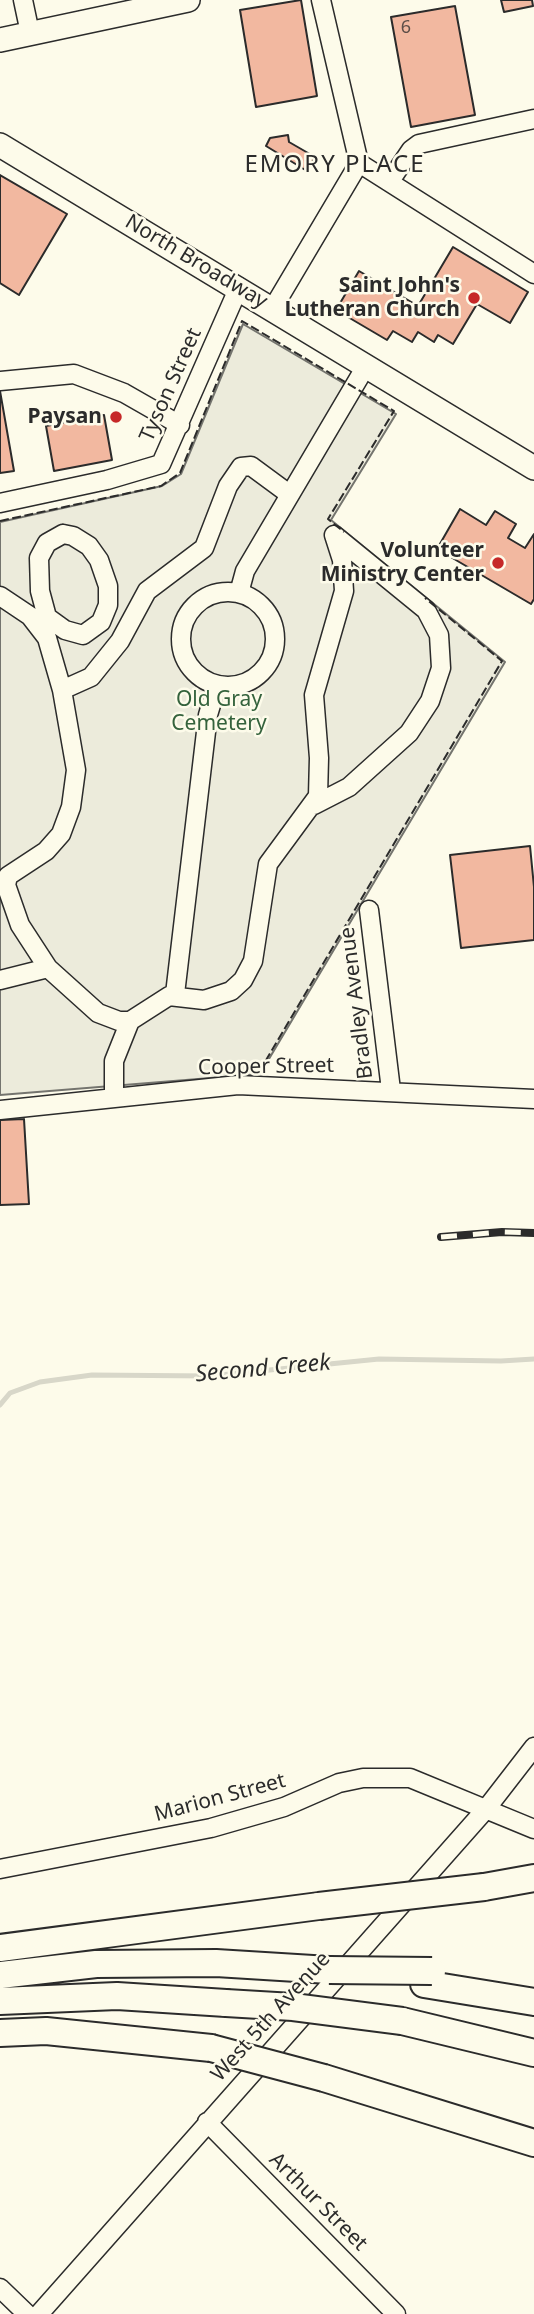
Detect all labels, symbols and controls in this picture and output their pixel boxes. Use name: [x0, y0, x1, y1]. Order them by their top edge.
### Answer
house number: 6: [401, 17, 411, 39]
district label: EMORY PLACE: [246, 151, 424, 179]
street label: North Broadway: [120, 210, 272, 314]
place label: Saint John's Lutheran Church: [284, 273, 460, 323]
marker: Saint John's Lutheran Church: [466, 290, 482, 306]
street label: Tyson Street: [135, 324, 207, 446]
place label: Paysan: [28, 404, 102, 430]
marker: Paysan: [108, 409, 124, 425]
place label: Volunteer Ministry Center: [321, 538, 484, 588]
marker: Volunteer Ministry Center: [490, 555, 506, 571]
park label: Old Gray Cemetery: [171, 687, 267, 737]
street label: Bradley Avenue: [335, 925, 379, 1081]
street label: Cooper Street: [198, 1053, 334, 1081]
water label: Second Creek: [194, 1349, 332, 1389]
street label: Marion Street: [152, 1768, 288, 1828]
street label: West 5th Avenue: [206, 1947, 336, 2087]
street label: Arthur Street: [264, 2148, 372, 2256]

